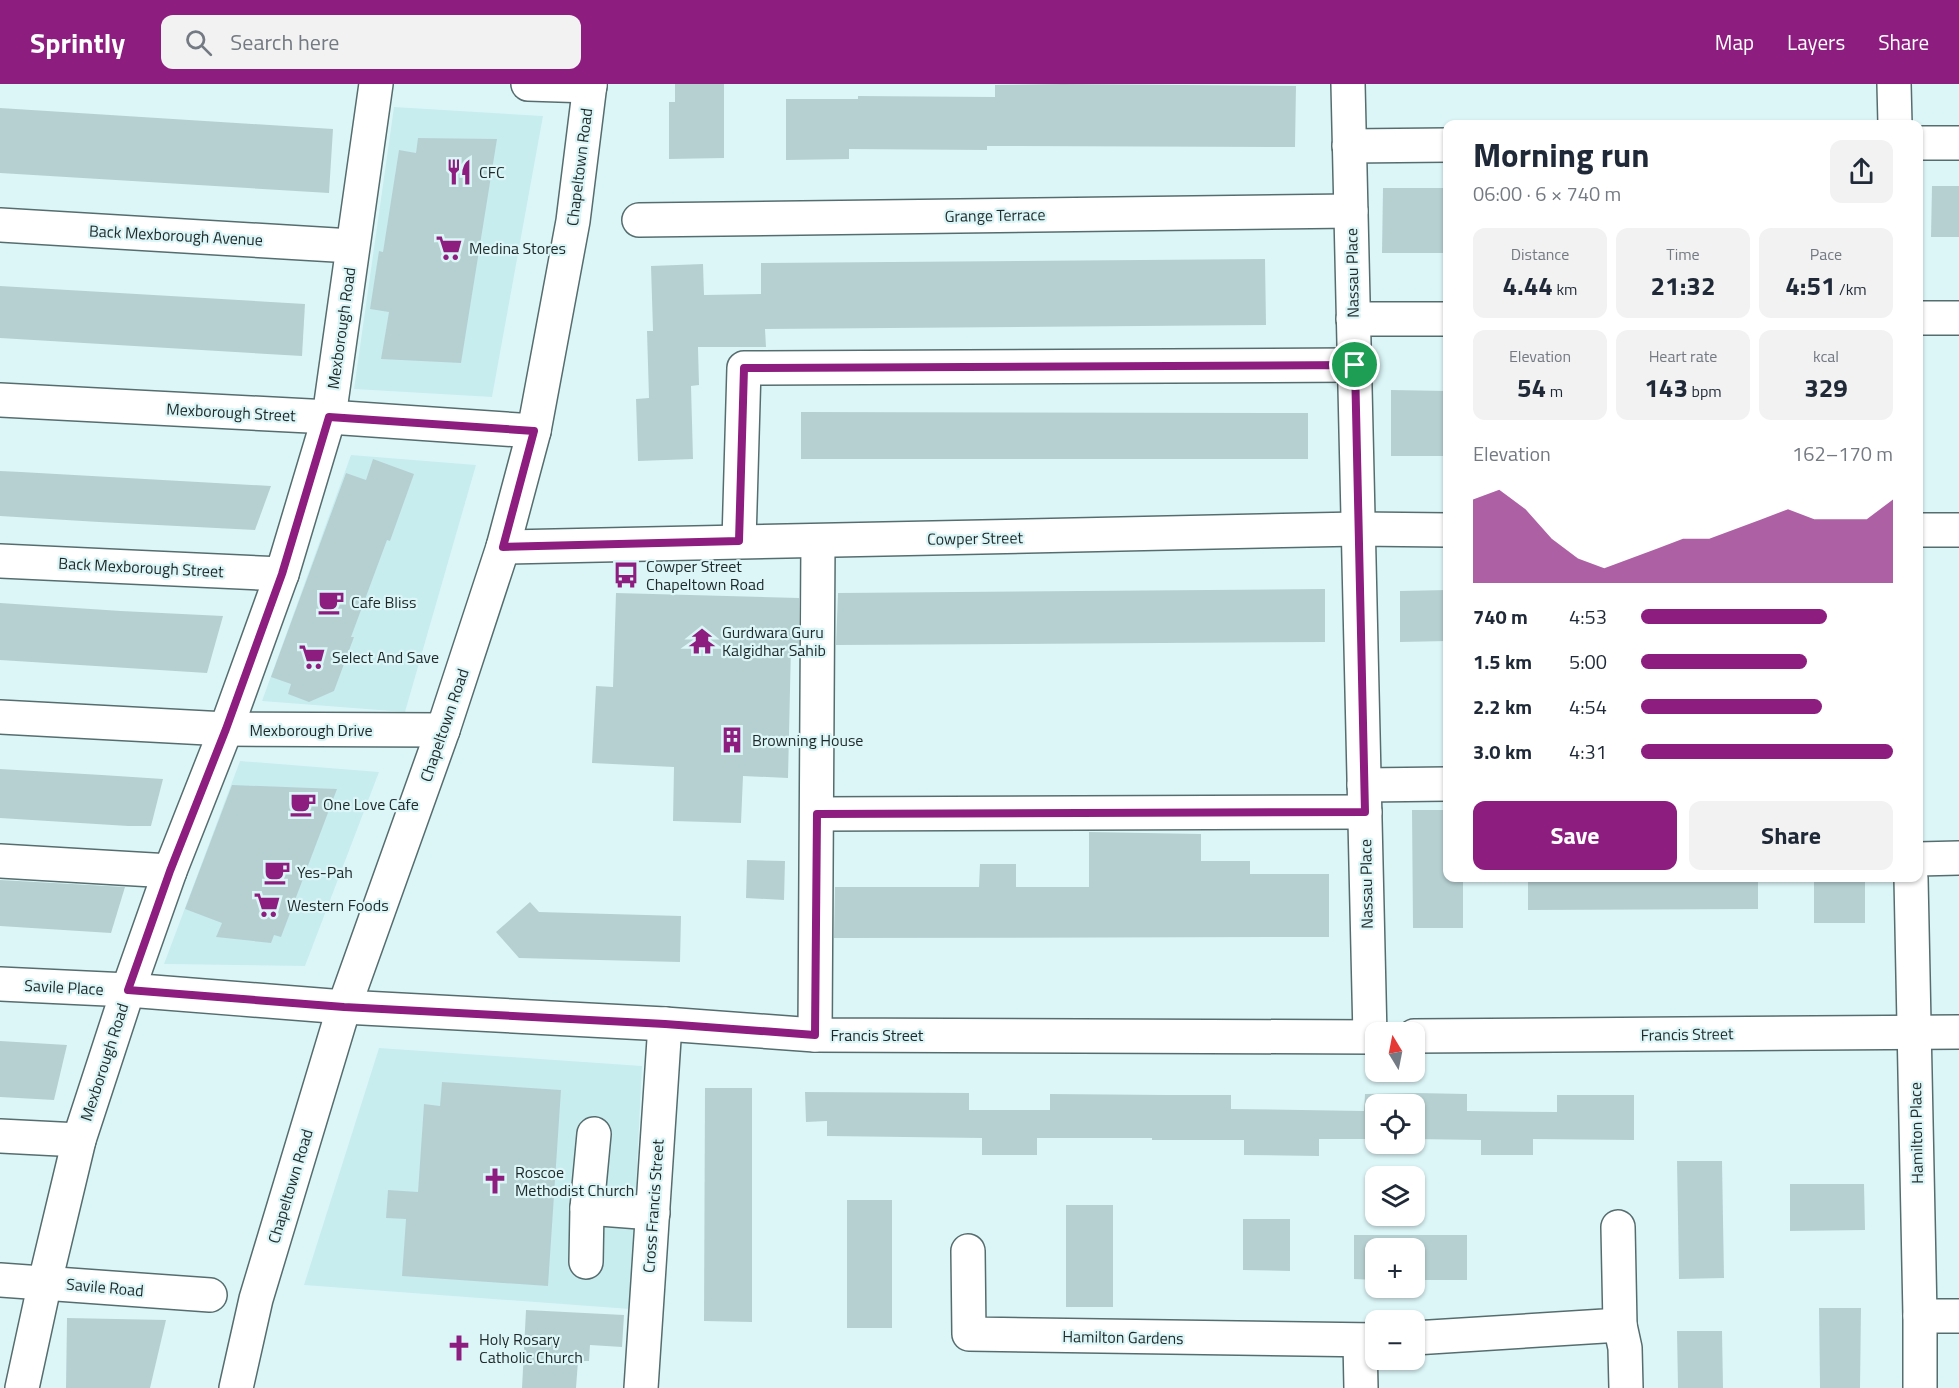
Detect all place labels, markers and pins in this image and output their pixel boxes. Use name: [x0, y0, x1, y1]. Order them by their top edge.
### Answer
restaurant icon: CFC: [444, 157, 474, 187]
place label: CFC: [479, 160, 505, 184]
supermarket icon: Medina Stores: [434, 233, 464, 263]
place label: Medina Stores: [469, 236, 566, 260]
pin: [1329, 339, 1380, 390]
place label: Cowper Street Chapeltown Road: [646, 554, 764, 596]
bus stop icon: Cowper Street Chapeltown Road: [611, 560, 641, 590]
cafe icon: Cafe Bliss: [316, 587, 346, 617]
place label: Cafe Bliss: [351, 590, 416, 614]
place label: Gurdwara Guru Kalgidhar Sahib: [722, 620, 826, 662]
temple icon: Gurdwara Guru Kalgidhar Sahib: [687, 626, 717, 656]
supermarket icon: Select And Save: [297, 642, 327, 672]
place label: Select And Save: [332, 645, 439, 669]
building icon: Browning House: [717, 725, 747, 755]
place label: Browning House: [752, 728, 863, 752]
cafe icon: One Love Cafe: [288, 789, 318, 819]
place label: One Love Cafe: [323, 792, 419, 816]
cafe icon: Yes-Pah: [262, 857, 292, 887]
place label: Yes-Pah: [297, 860, 353, 884]
supermarket icon: Western Foods: [252, 890, 282, 920]
place label: Western Foods: [287, 893, 389, 917]
place label: Roscoe Methodist Church: [515, 1160, 634, 1202]
church icon: Roscoe Methodist Church: [480, 1166, 510, 1196]
place label: Holy Rosary Catholic Church: [479, 1327, 583, 1369]
church icon: Holy Rosary Catholic Church: [444, 1333, 474, 1363]

